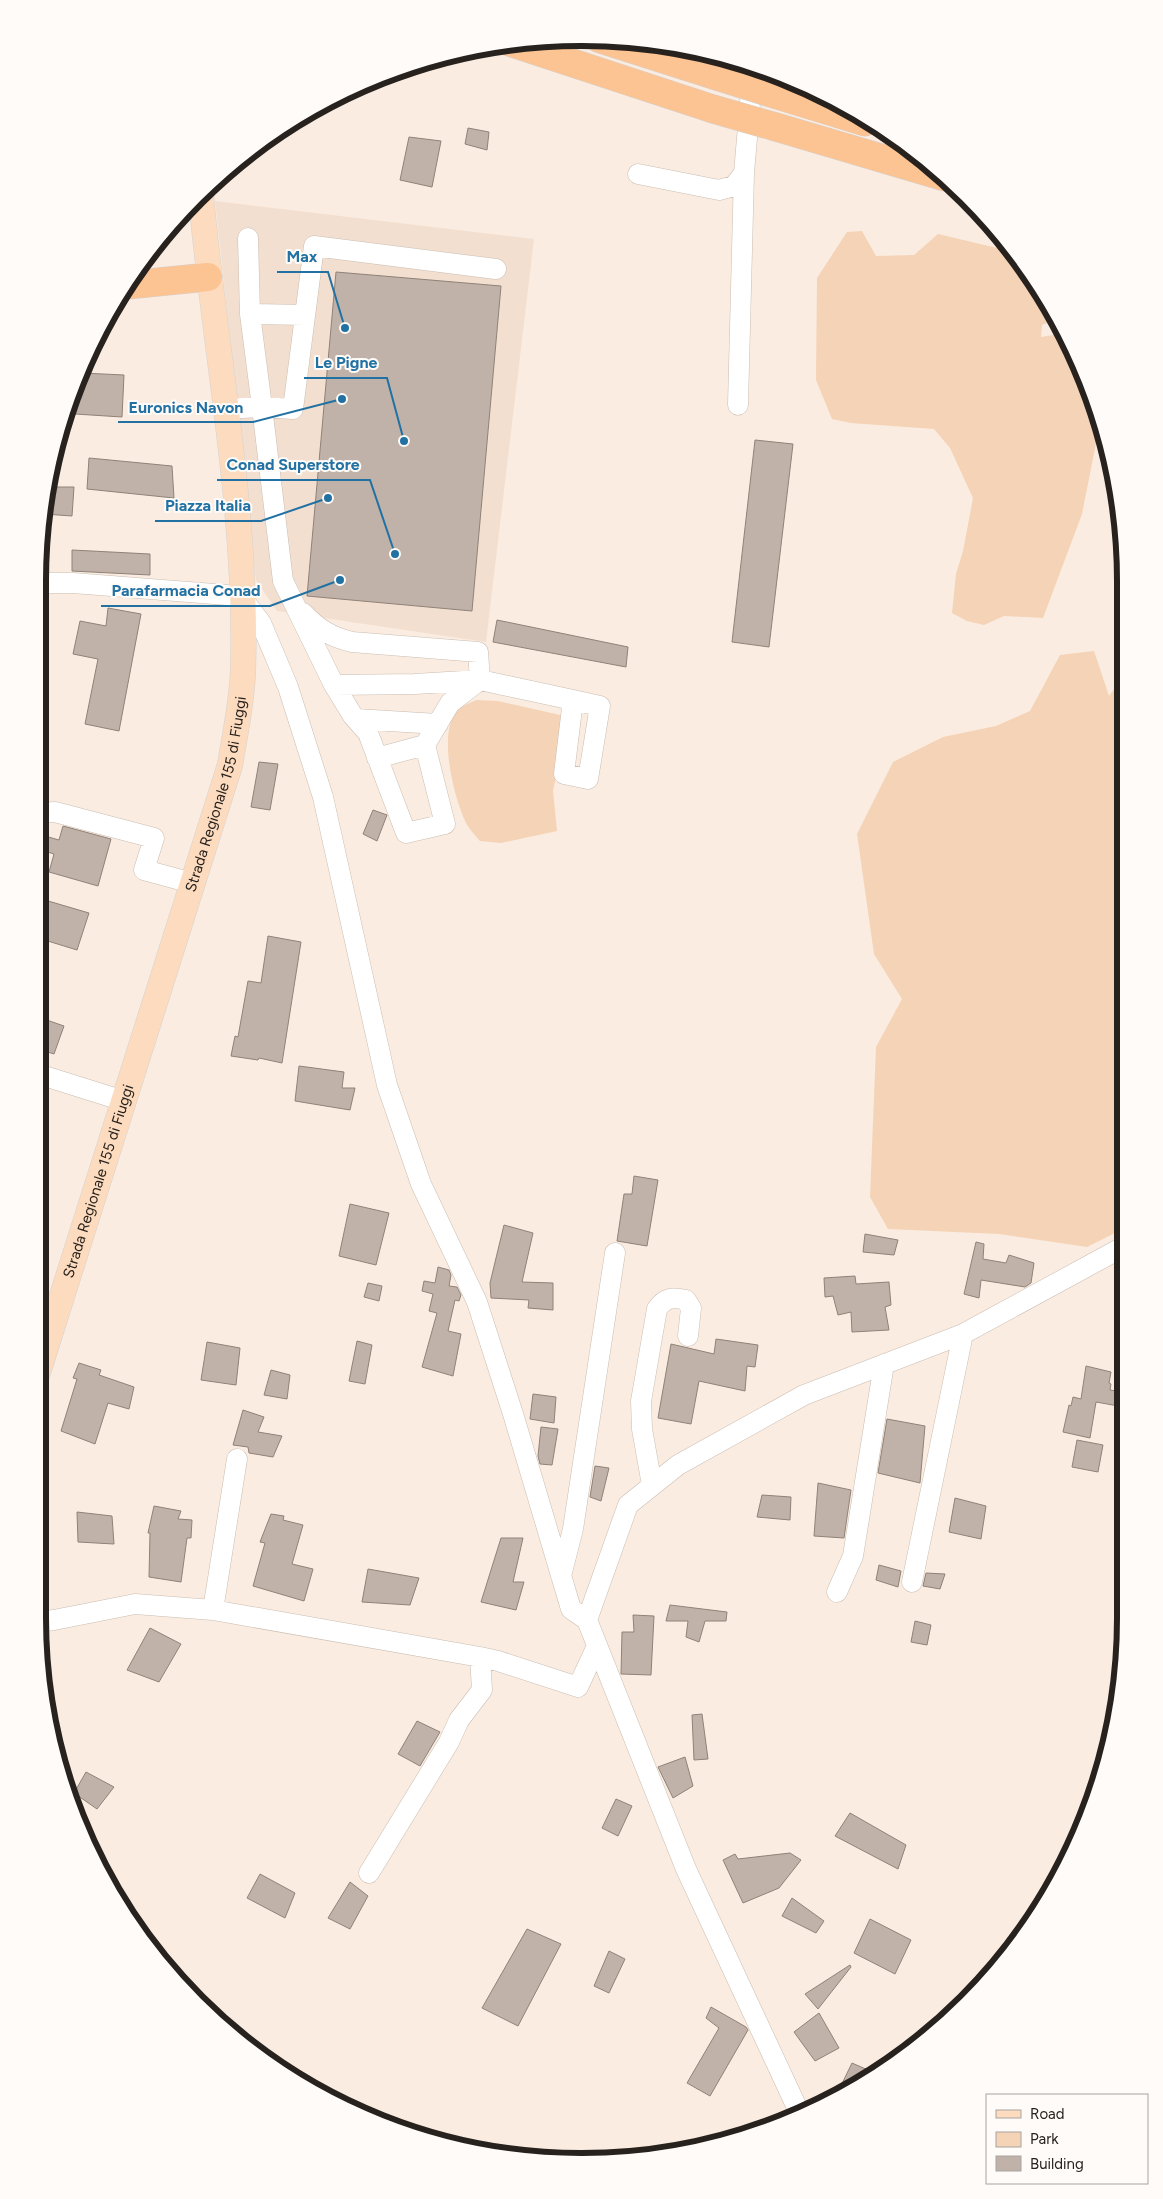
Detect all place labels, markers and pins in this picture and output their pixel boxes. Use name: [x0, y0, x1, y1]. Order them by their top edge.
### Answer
callout: Max: [277, 241, 328, 272]
callout: Le Pigne: [304, 347, 387, 378]
callout: Euronics Navon: [118, 391, 253, 422]
callout: Conad Superstore: [217, 449, 370, 480]
callout: Piazza Italia: [155, 490, 261, 521]
callout: Parafarmacia Conad: [101, 575, 270, 606]

